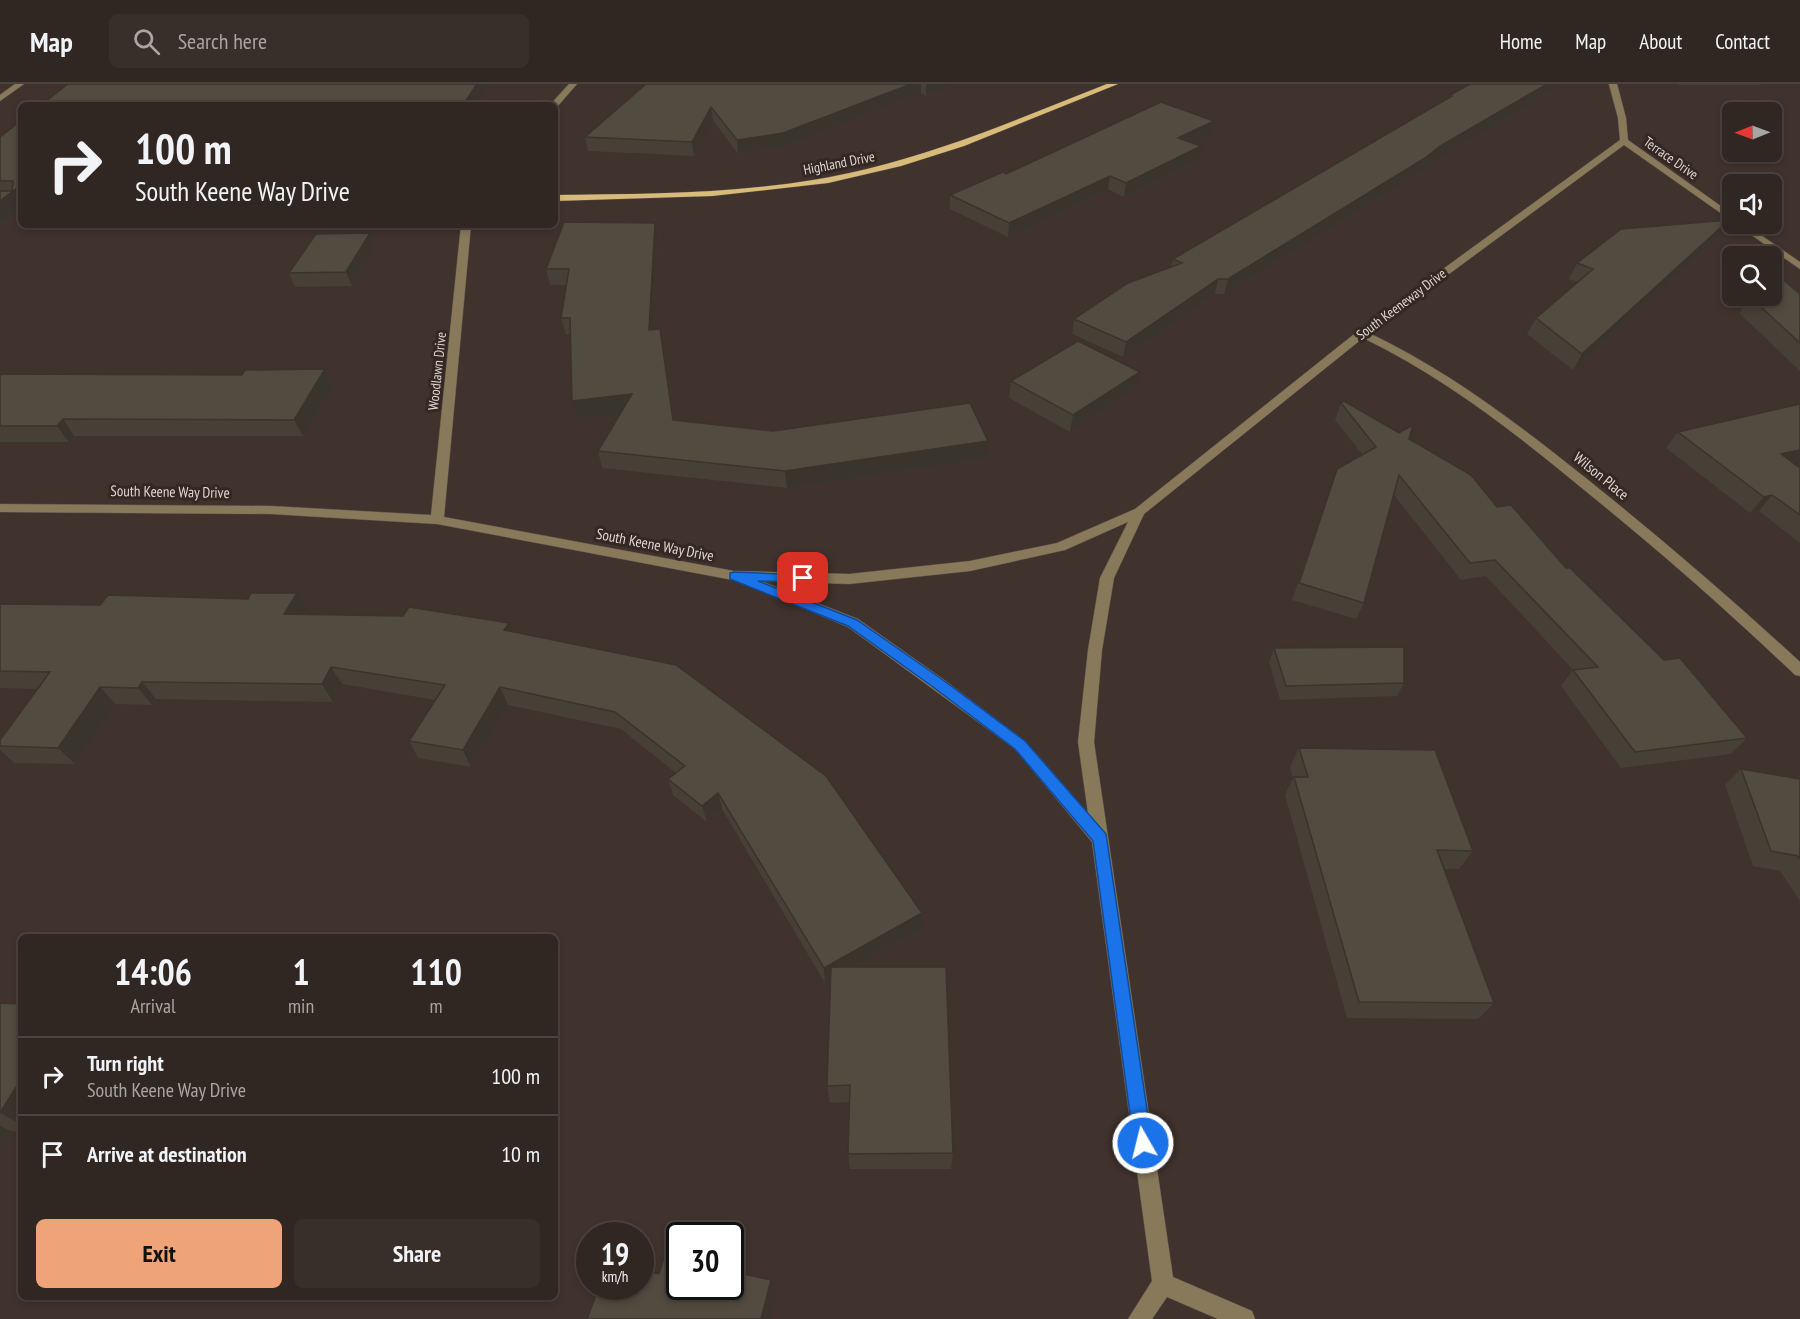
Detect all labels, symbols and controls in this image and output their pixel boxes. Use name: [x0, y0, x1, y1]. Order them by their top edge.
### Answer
search box: [109, 14, 529, 68]
text: Map: [30, 23, 73, 60]
icon: search: [130, 25, 163, 58]
text: Search here: [178, 27, 267, 55]
text: Home: [1500, 28, 1542, 55]
text: Map: [1575, 28, 1606, 55]
text: About: [1639, 28, 1682, 55]
text: Contact: [1715, 28, 1770, 55]
north arrow: [1722, 102, 1782, 162]
map controls: [1722, 102, 1782, 306]
text: 100 m: [135, 121, 232, 176]
icon: right: [36, 126, 114, 204]
street label: Terrace Drive: [1640, 133, 1702, 184]
street label: Highland Drive: [802, 147, 876, 179]
text: South Keene Way Drive: [135, 174, 350, 208]
button: sound: [1722, 174, 1782, 234]
button: search: [1722, 246, 1782, 306]
street label: South Keeneway Drive: [1353, 264, 1450, 344]
street label: Woodlawn Drive: [424, 331, 450, 411]
street label: Wilson Place: [1570, 448, 1633, 504]
street label: South Keene Way Drive: [110, 481, 230, 502]
street label: South Keene Way Drive: [595, 524, 715, 565]
pin: [777, 552, 828, 603]
icon: arrive: [786, 561, 819, 594]
text: 14:06: [114, 948, 192, 995]
text: 1: [292, 948, 310, 995]
text: 110: [410, 948, 462, 995]
text: Arrival: [130, 993, 176, 1019]
text: min: [288, 993, 314, 1019]
text: m: [430, 993, 443, 1019]
text: Turn right: [87, 1049, 164, 1077]
icon: right: [36, 1060, 69, 1093]
text: 100 m: [491, 1062, 540, 1090]
text: South Keene Way Drive: [87, 1077, 246, 1103]
position arrow: [1111, 1111, 1175, 1175]
icon: arrive: [36, 1138, 69, 1171]
text: Arrive at destination: [87, 1140, 247, 1168]
text: 10 m: [501, 1140, 540, 1168]
button: Exit: [36, 1219, 282, 1288]
button: Share: [294, 1219, 540, 1288]
speed limit sign: 30: [666, 1222, 744, 1300]
text: 19: [601, 1234, 629, 1273]
text: km/h: [602, 1267, 628, 1286]

